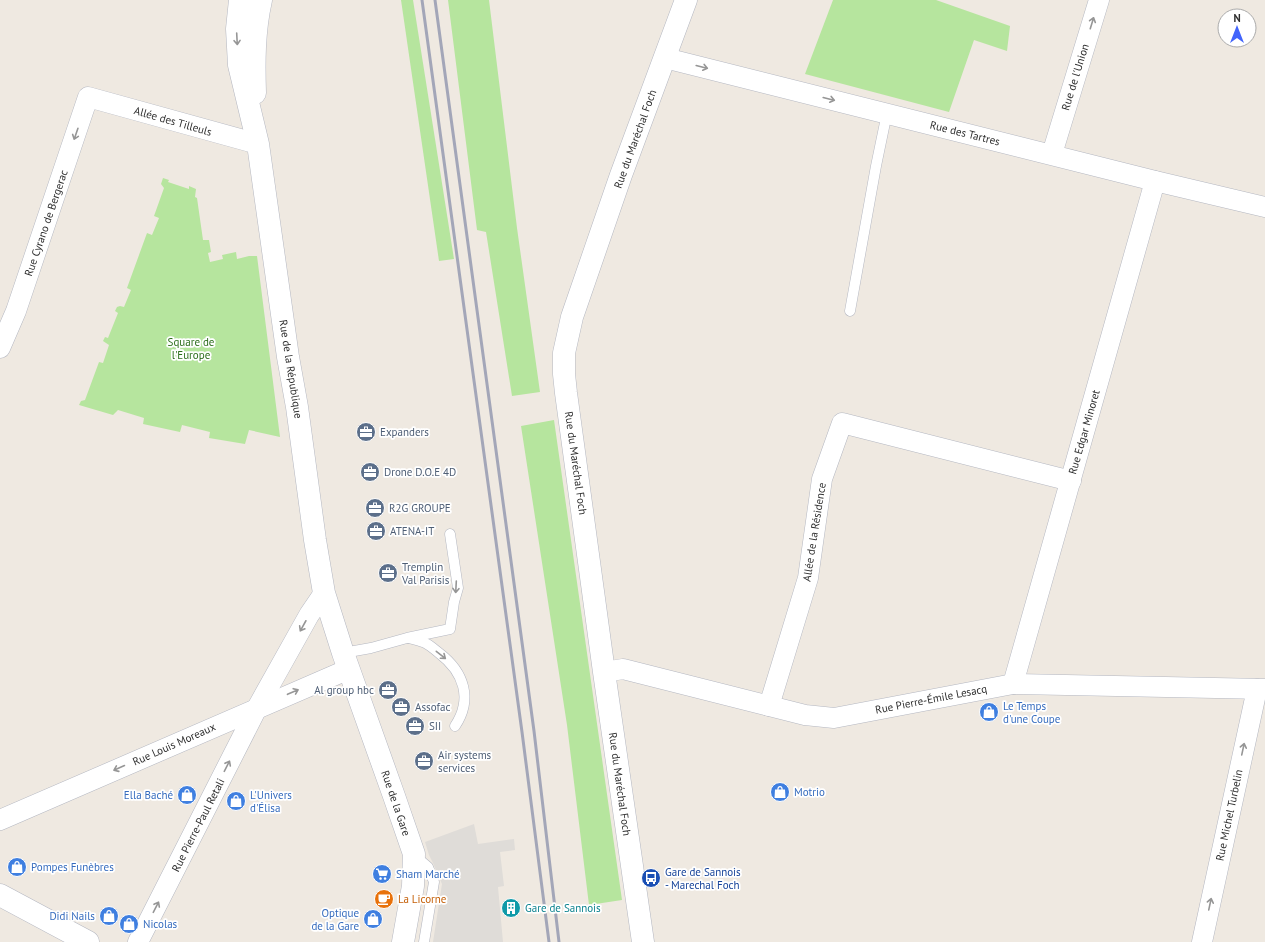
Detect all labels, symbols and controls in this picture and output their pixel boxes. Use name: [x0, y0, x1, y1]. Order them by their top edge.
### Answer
north arrow: [1217, 8, 1257, 48]
text: N: [1233, 11, 1241, 25]
one-way arrow: [1089, 17, 1096, 30]
one-way arrow: [234, 32, 241, 45]
street label: Rue de l'Union: [1058, 42, 1092, 112]
one-way arrow: [696, 64, 709, 71]
street label: Rue du Maréchal Foch: [611, 88, 659, 190]
one-way arrow: [822, 95, 835, 103]
street label: Allée des Tilleuls: [132, 103, 214, 139]
street label: Rue des Tartres: [928, 118, 1002, 149]
one-way arrow: [72, 127, 79, 140]
street label: Rue Cyrano de Bergerac: [21, 168, 71, 278]
street label: Rue de la République: [276, 319, 306, 420]
park label: Square de l'Europe: [168, 335, 215, 362]
street label: Rue Edgar Minoret: [1065, 388, 1103, 476]
street label: Rue du Maréchal Foch: [562, 410, 590, 516]
office icon: Expanders: [355, 421, 377, 443]
place label: Expanders: [380, 425, 429, 439]
office icon: Drone D.O.E 4D: [359, 461, 381, 483]
place label: Drone D.O.E 4D: [384, 465, 456, 479]
street label: Allée de la Résidence: [799, 481, 829, 582]
office icon: R2G GROUPE: [364, 497, 386, 519]
place label: R2G GROUPE: [389, 501, 451, 515]
office icon: ATENA-IT: [365, 520, 387, 542]
place label: ATENA-IT: [390, 524, 434, 538]
place label: Tremplin Val Parisis: [401, 560, 450, 587]
office icon: Tremplin Val Parisis: [377, 562, 399, 584]
one-way arrow: [453, 580, 460, 593]
one-way arrow: [299, 620, 306, 632]
one-way arrow: [436, 650, 447, 659]
office icon: Al group hbc: [377, 679, 399, 701]
street label: Rue Pierre-Émile Lesacq: [874, 681, 988, 717]
place label: Al group hbc: [314, 683, 374, 697]
one-way arrow: [287, 688, 299, 696]
office icon: Assofac: [390, 696, 412, 718]
place label: Le Temps d'une Coupe: [1003, 699, 1061, 726]
place label: Assofac: [415, 700, 450, 714]
shop icon: Le Temps d'une Coupe: [978, 701, 1000, 723]
office icon: SII: [404, 715, 426, 737]
street label: Rue Louis Moreaux: [130, 719, 218, 769]
place label: SII: [429, 719, 441, 733]
street label: Rue du Maréchal Foch: [606, 731, 634, 837]
one-way arrow: [1240, 743, 1248, 756]
place label: Air systems services: [438, 748, 492, 775]
office icon: Air systems services: [413, 750, 435, 772]
one-way arrow: [224, 761, 232, 773]
one-way arrow: [113, 765, 125, 772]
street label: Rue de la Gare: [378, 768, 414, 838]
street label: Rue Michel Turbelin: [1212, 768, 1246, 862]
street label: Rue Pierre-Paul Retali: [168, 776, 228, 874]
shop icon: Motrio: [769, 781, 791, 803]
shop icon: Ella Baché: [176, 784, 198, 806]
place label: Motrio: [794, 785, 825, 799]
place label: Ella Baché: [124, 788, 173, 802]
place label: L'Univers d'Élisa: [250, 788, 292, 815]
shop icon: L'Univers d'Élisa: [225, 790, 247, 812]
shop icon: Pompes Funèbres: [6, 856, 28, 878]
place label: Pompes Funèbres: [31, 860, 114, 874]
supermarket icon: Sham Marché: [371, 863, 393, 885]
place label: Gare de Sannois - Marechal Foch: [665, 865, 741, 892]
place label: Sham Marché: [396, 867, 460, 881]
bus stop icon: Gare de Sannois - Marechal Foch: [640, 867, 662, 889]
cafe icon: La Licorne: [373, 888, 395, 910]
place label: La Licorne: [398, 892, 447, 906]
building icon: Gare de Sannois: [500, 897, 522, 919]
one-way arrow: [1207, 898, 1215, 911]
place label: Gare de Sannois: [525, 901, 601, 915]
one-way arrow: [153, 902, 160, 914]
shop icon: Didi Nails: [98, 905, 120, 927]
place label: Optique de la Gare: [311, 906, 359, 933]
shop icon: Optique de la Gare: [362, 908, 384, 930]
place label: Didi Nails: [49, 909, 95, 923]
shop icon: Nicolas: [118, 913, 140, 935]
place label: Nicolas: [143, 917, 178, 931]

